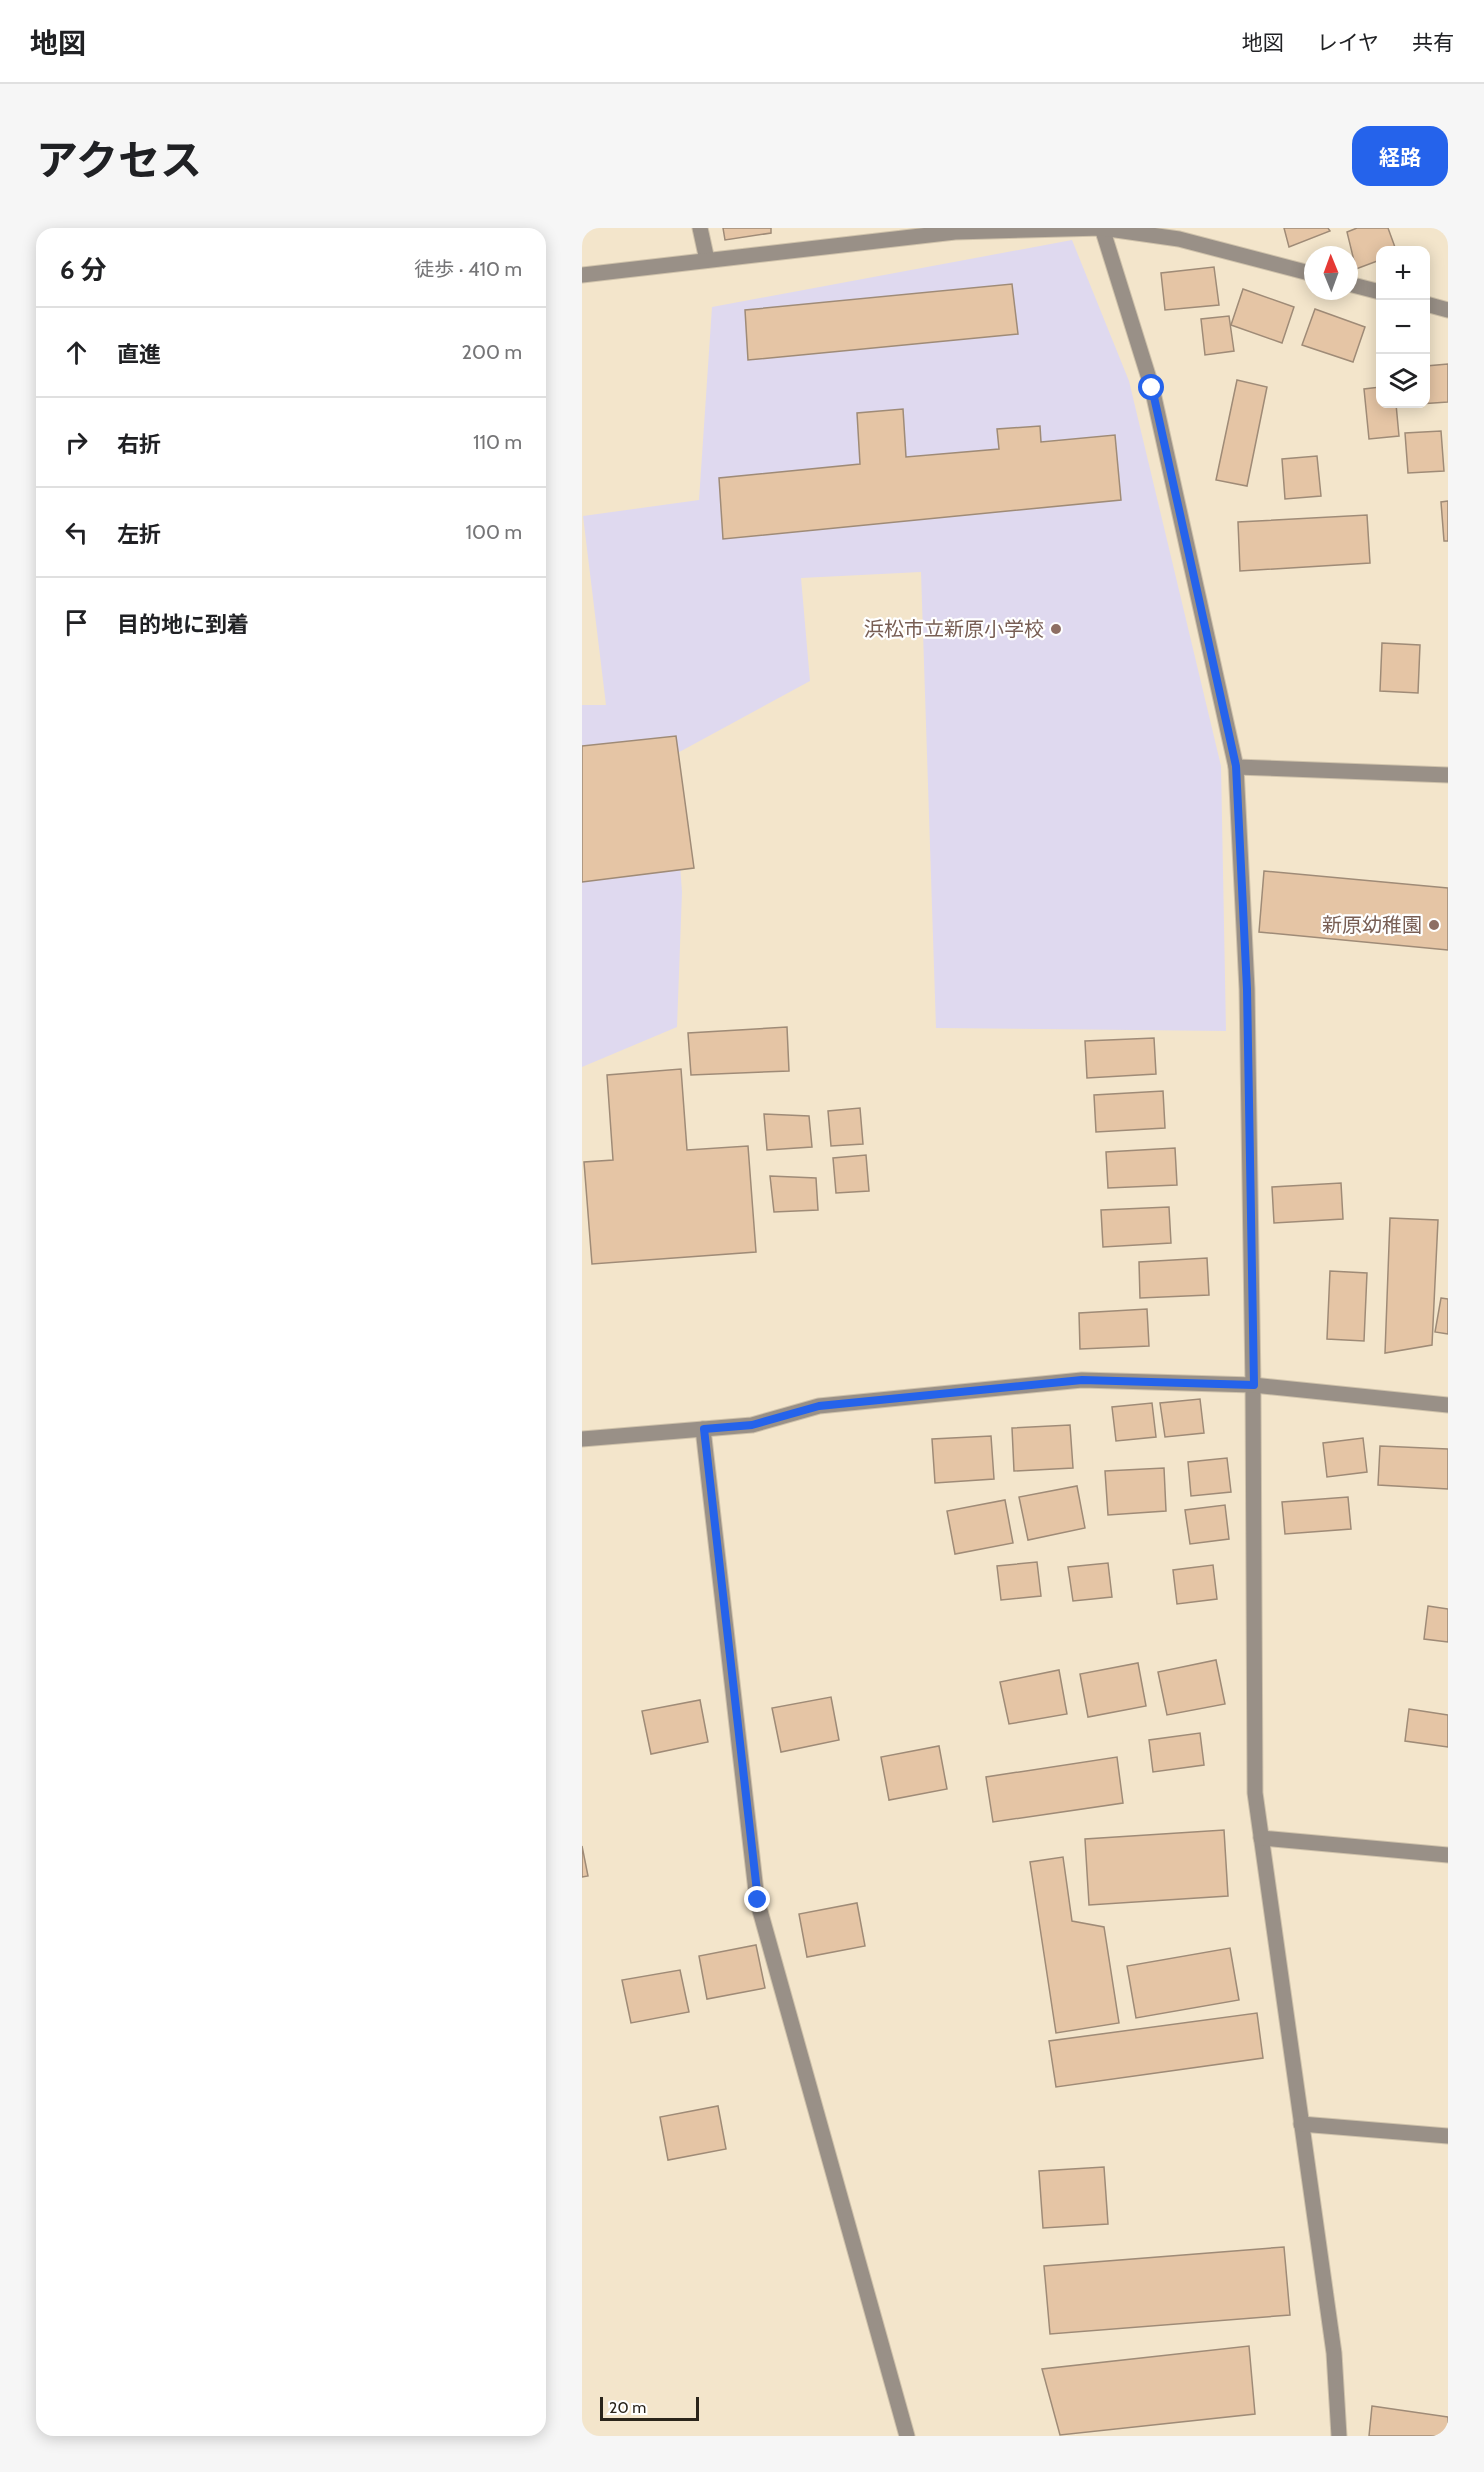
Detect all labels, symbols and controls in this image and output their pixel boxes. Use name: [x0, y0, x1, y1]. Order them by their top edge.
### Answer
text: 地図: [30, 26, 86, 60]
text: 地図: [1242, 30, 1284, 55]
text: レイヤ: [1317, 30, 1379, 55]
text: 共有: [1412, 30, 1454, 55]
button: 経路: [1352, 126, 1448, 186]
text: アクセス: [36, 134, 202, 186]
north arrow: [1304, 246, 1358, 300]
map controls: [1376, 246, 1430, 408]
button: +: [1376, 246, 1430, 300]
text: 6 分: [60, 254, 106, 286]
text: 徒歩 · 410 m: [414, 257, 522, 281]
button: −: [1376, 300, 1430, 354]
icon: ahead: [60, 336, 93, 369]
text: 200 m: [462, 340, 522, 364]
text: 直進: [117, 341, 161, 368]
button: layers: [1376, 354, 1430, 408]
route start: [1138, 374, 1164, 400]
icon: right: [60, 426, 93, 459]
text: 110 m: [473, 430, 522, 454]
text: 右折: [117, 431, 161, 458]
icon: left: [60, 516, 93, 549]
text: 100 m: [466, 520, 522, 544]
text: 左折: [117, 521, 161, 548]
icon: arrive: [60, 606, 93, 639]
text: 目的地に到着: [117, 611, 249, 638]
place label: 浜松市立新原小学校: [864, 617, 1044, 641]
marker: 浜松市立新原小学校: [1049, 622, 1063, 636]
place label: 新原幼稚園: [1322, 913, 1422, 937]
marker: 新原幼稚園: [1427, 918, 1441, 932]
route end: [744, 1886, 770, 1912]
scale bar: [600, 2394, 699, 2422]
text: 20 m: [609, 2398, 646, 2417]

